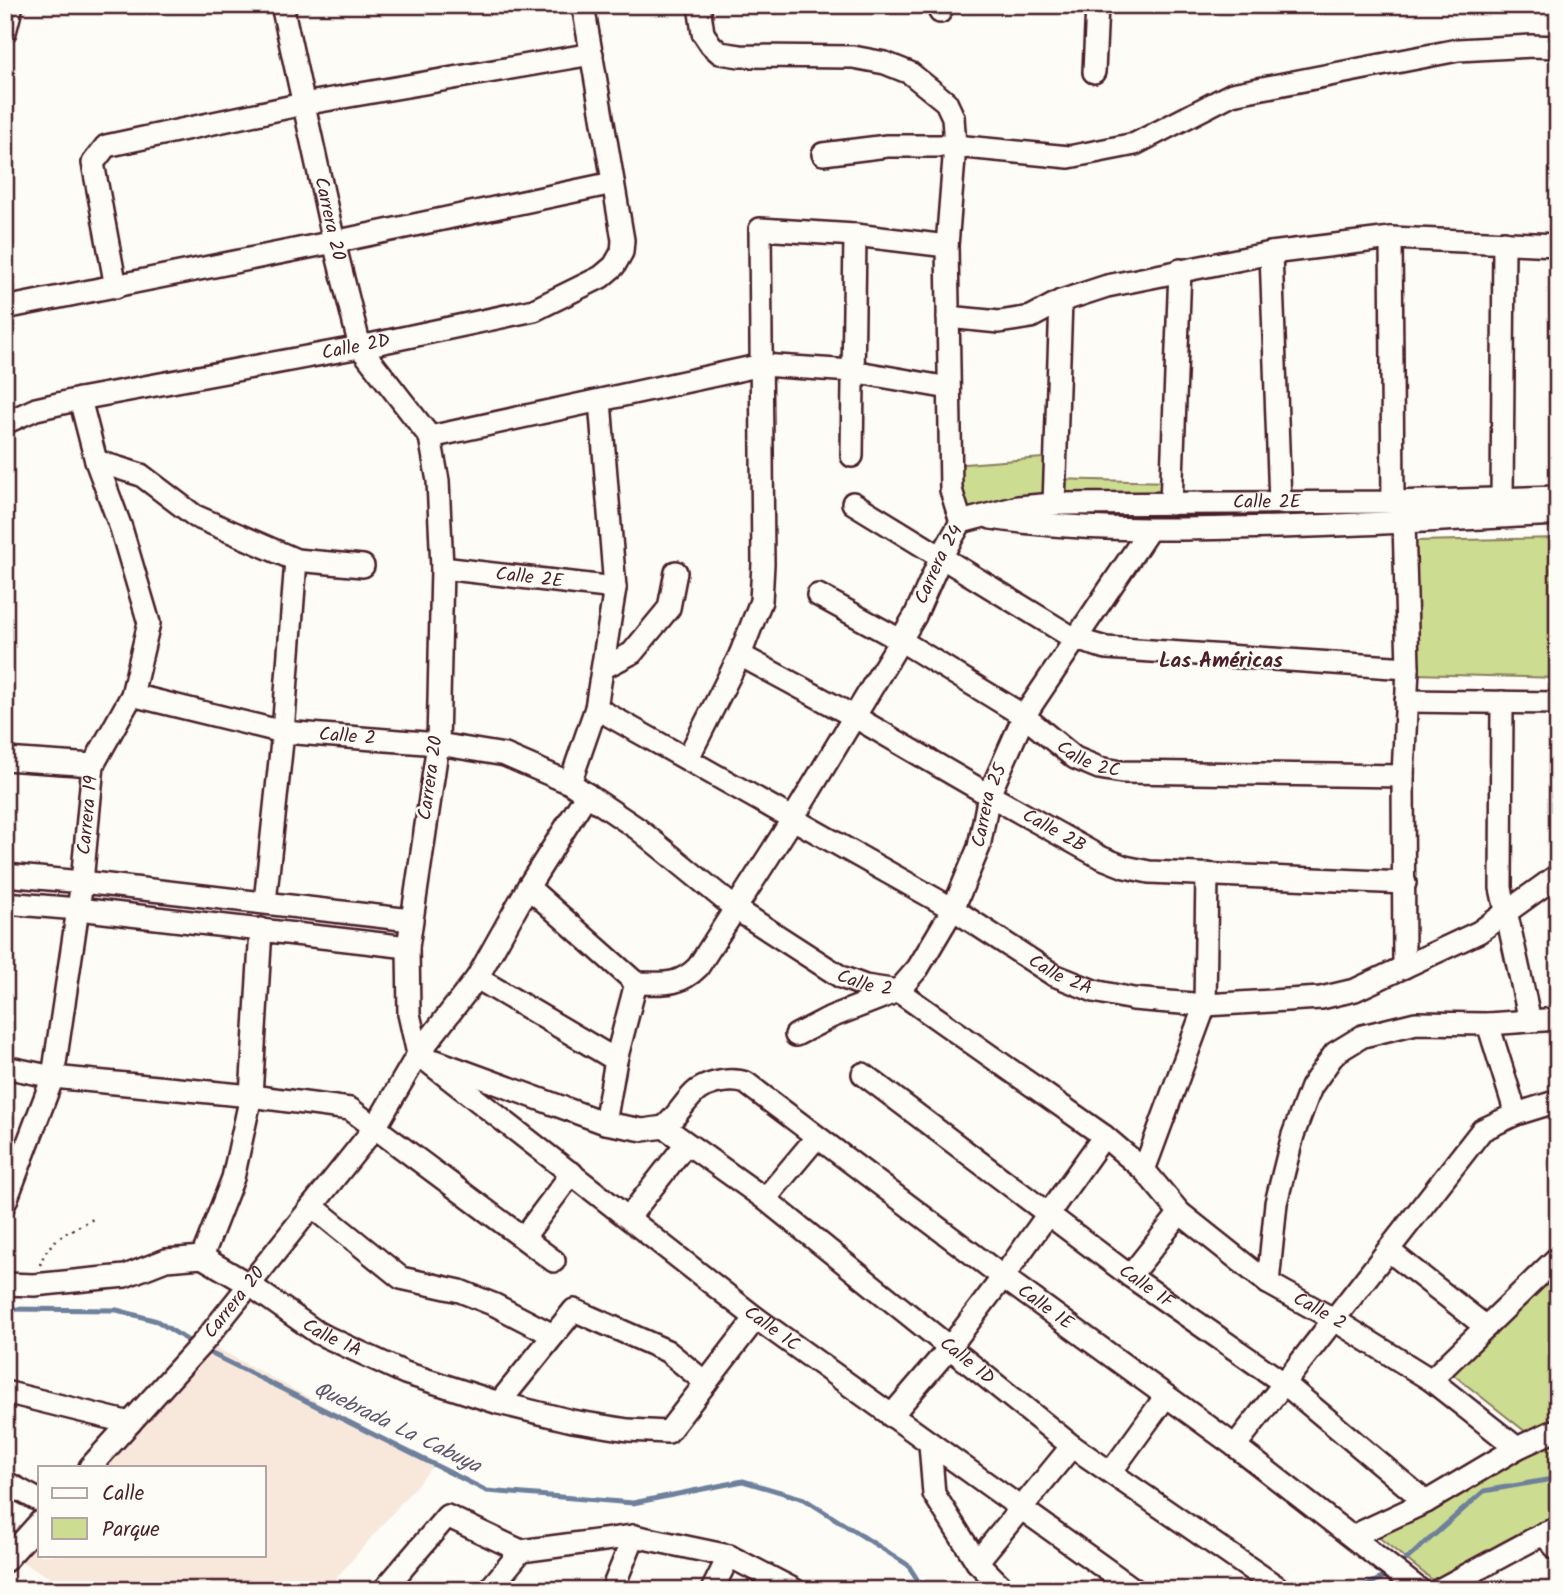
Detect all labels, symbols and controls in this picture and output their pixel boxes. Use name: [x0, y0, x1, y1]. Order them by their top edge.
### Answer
street label: Carrera 20: [305, 174, 353, 264]
street label: Calle 2D: [319, 326, 393, 369]
street label: Calle 2E: [1233, 488, 1302, 518]
street label: Carrera 24: [907, 519, 971, 609]
street label: Calle 2E: [494, 559, 566, 597]
district label: Las Américas: [1159, 645, 1283, 678]
street label: Calle 2: [318, 720, 377, 754]
street label: Calle 2C: [1049, 733, 1122, 786]
street label: Carrera 20: [410, 734, 452, 822]
street label: Carrera 25: [964, 758, 1017, 850]
street label: Carrera 19: [70, 774, 107, 856]
street label: Calle 2B: [1016, 801, 1091, 861]
street label: Calle 2A: [1022, 947, 1097, 1004]
street label: Calle 2: [832, 962, 894, 1005]
street label: Calle 1F: [1112, 1257, 1181, 1318]
street label: Carrera 20: [197, 1260, 273, 1345]
street label: Calle 1E: [1011, 1277, 1080, 1339]
street label: Calle 2: [1287, 1285, 1352, 1339]
street label: Calle 1C: [737, 1299, 806, 1360]
street label: Calle 1A: [295, 1311, 366, 1366]
street label: Calle 1D: [932, 1330, 1001, 1393]
water label: Quebrada La Cabuya: [308, 1373, 487, 1483]
legend: [38, 1466, 266, 1556]
text: Calle: [102, 1478, 145, 1511]
text: Parque: [102, 1514, 160, 1547]

